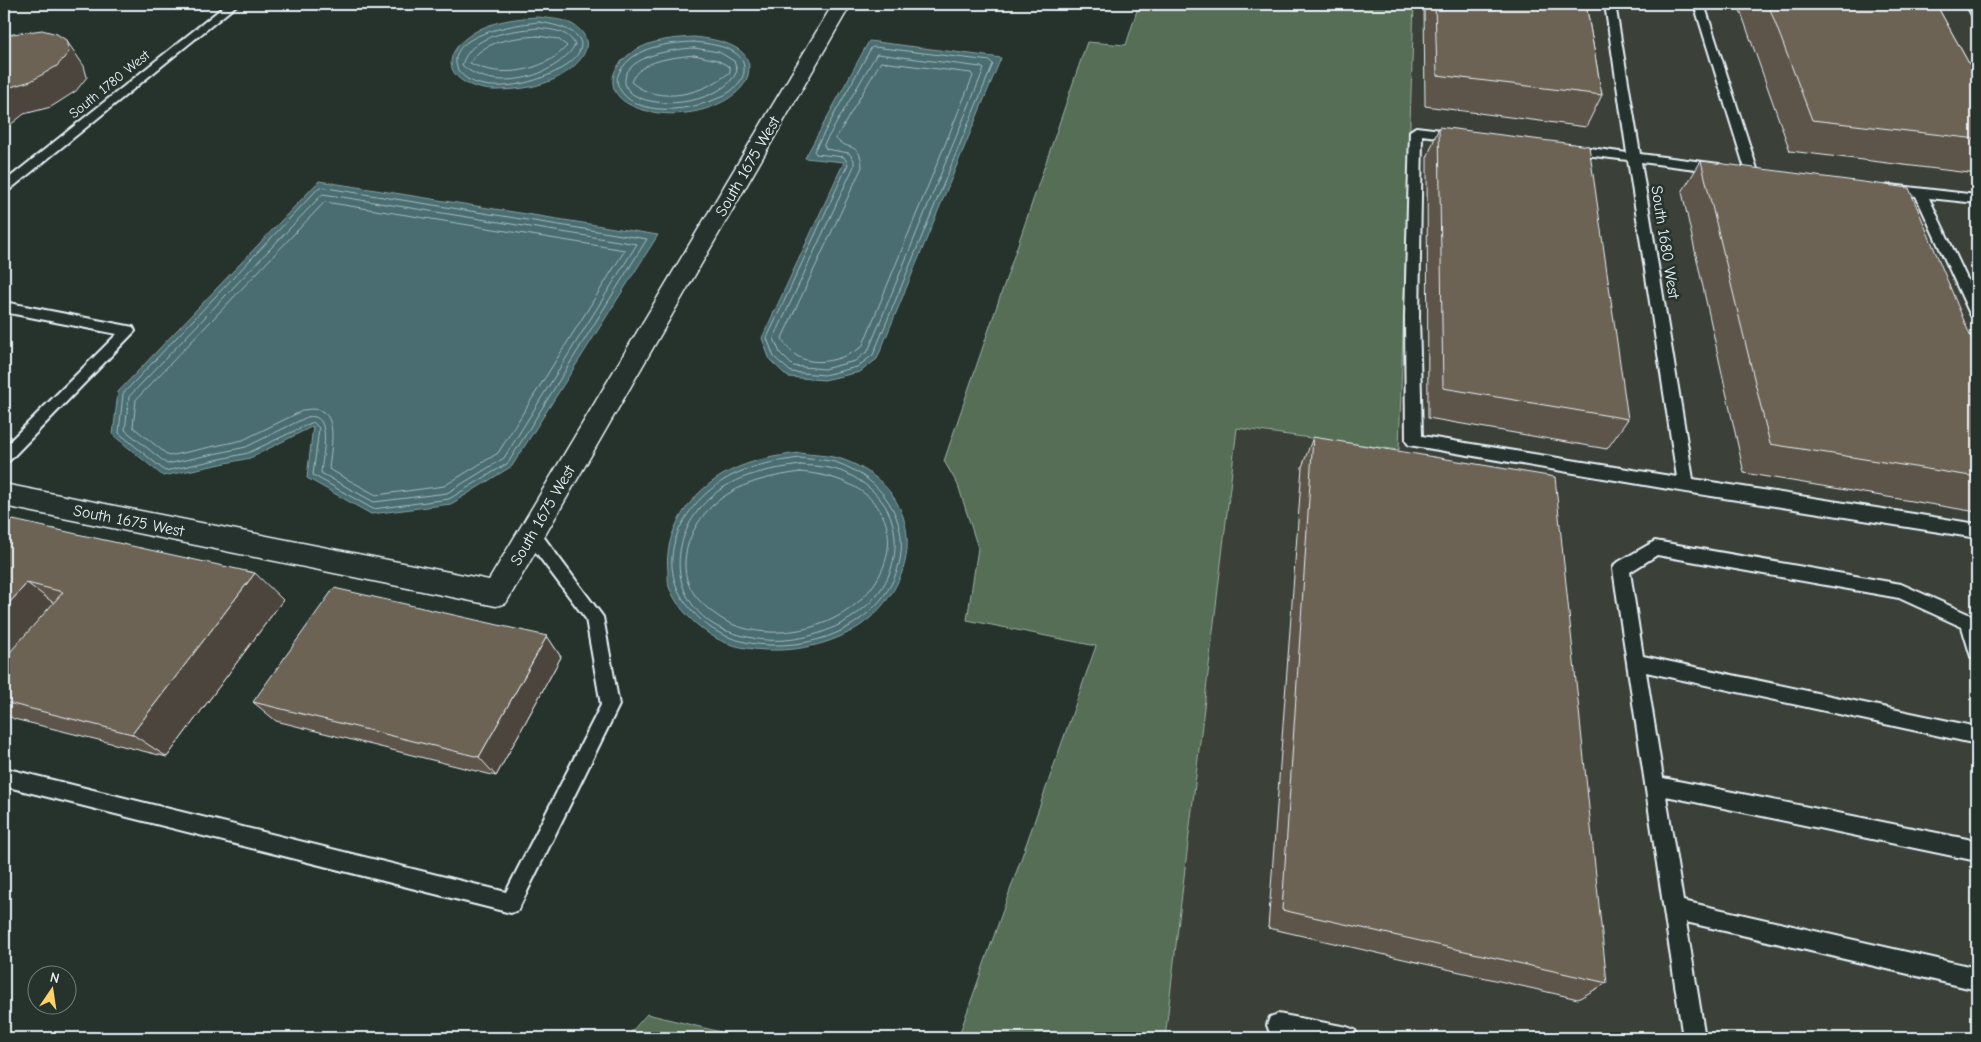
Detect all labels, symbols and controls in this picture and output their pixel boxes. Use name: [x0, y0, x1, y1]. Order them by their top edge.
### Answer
street label: South 1780 West: [65, 46, 154, 122]
street label: South 1675 West: [712, 113, 784, 220]
street label: South 1680 West: [1647, 184, 1683, 300]
street label: South 1675 West: [507, 462, 579, 569]
street label: South 1675 West: [72, 501, 186, 541]
north arrow: [28, 964, 78, 1014]
text: N: [48, 969, 61, 987]

